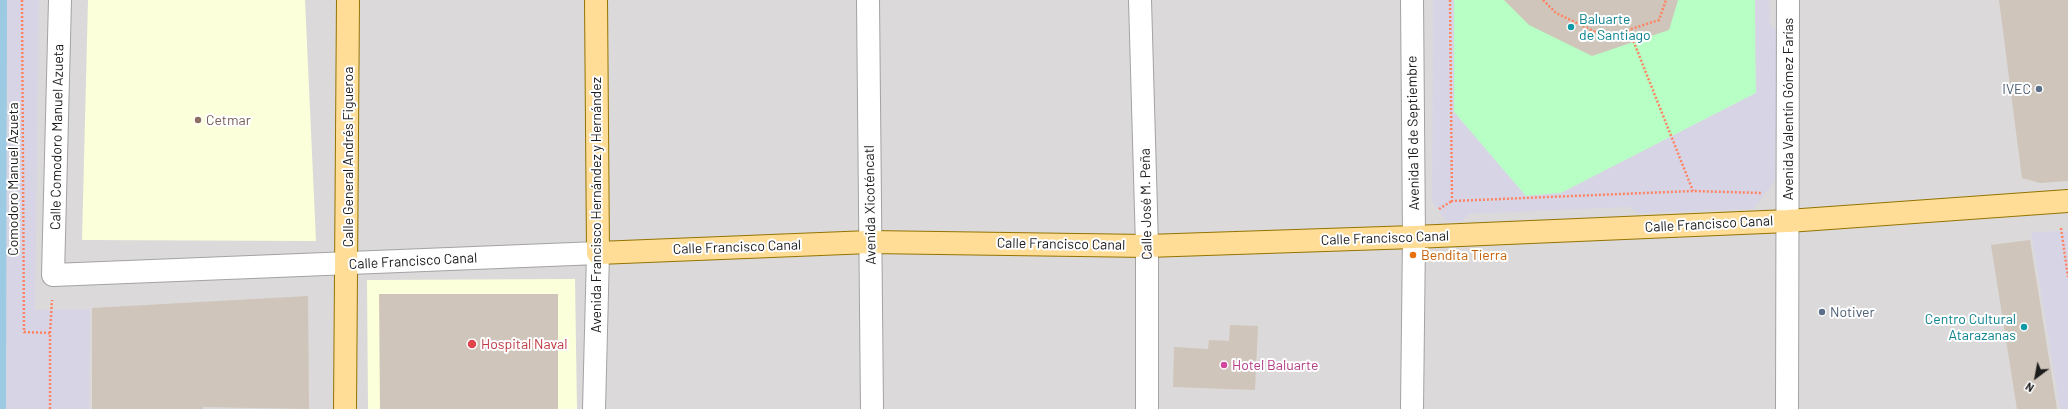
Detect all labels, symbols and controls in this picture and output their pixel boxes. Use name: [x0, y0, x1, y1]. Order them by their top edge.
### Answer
place label: Baluarte de Santiago: [1579, 11, 1651, 44]
street label: Avenida Valentín Gómez Farías: [1780, 18, 1796, 200]
marker: Baluarte de Santiago: [1566, 22, 1576, 32]
street label: Calle Comodoro Manuel Azueta: [47, 44, 67, 230]
street label: Avenida 16 de Septiembre: [1403, 56, 1423, 210]
street label: Calle General Andrés Figueroa: [340, 67, 356, 247]
street label: Avenida Francisco Hernández y Hernández: [588, 77, 604, 333]
place label: IVEC: [2002, 81, 2031, 97]
marker: IVEC: [2034, 84, 2044, 94]
street label: Comodoro Manuel Azueta: [5, 102, 21, 256]
place label: Cetmar: [206, 112, 251, 128]
marker: Cetmar: [193, 115, 203, 125]
street label: Avenida Xicoténcatl: [861, 145, 879, 265]
street label: Calle José M. Peña: [1137, 148, 1155, 260]
street label: Calle Francisco Canal: [1644, 212, 1774, 236]
street label: Calle Francisco Canal: [1321, 227, 1449, 249]
street label: Calle Francisco Canal: [997, 234, 1125, 254]
street label: Calle Francisco Canal: [673, 236, 801, 258]
place label: Bendita Tierra: [1421, 247, 1507, 263]
street label: Calle Francisco Canal: [348, 249, 478, 273]
marker: Bendita Tierra: [1408, 250, 1418, 260]
place label: Notiver: [1830, 304, 1875, 320]
marker: Notiver: [1817, 307, 1827, 317]
place label: Centro Cultural Atarazanas: [1925, 311, 2016, 344]
marker: Centro Cultural Atarazanas: [2019, 322, 2029, 332]
place label: Hospital Naval: [481, 336, 567, 352]
marker: Hospital Naval: [466, 338, 478, 350]
place label: Hotel Baluarte: [1232, 357, 1318, 373]
north arrow: [2016, 357, 2056, 397]
marker: Hotel Baluarte: [1219, 360, 1229, 370]
text: N: [2023, 380, 2036, 395]

